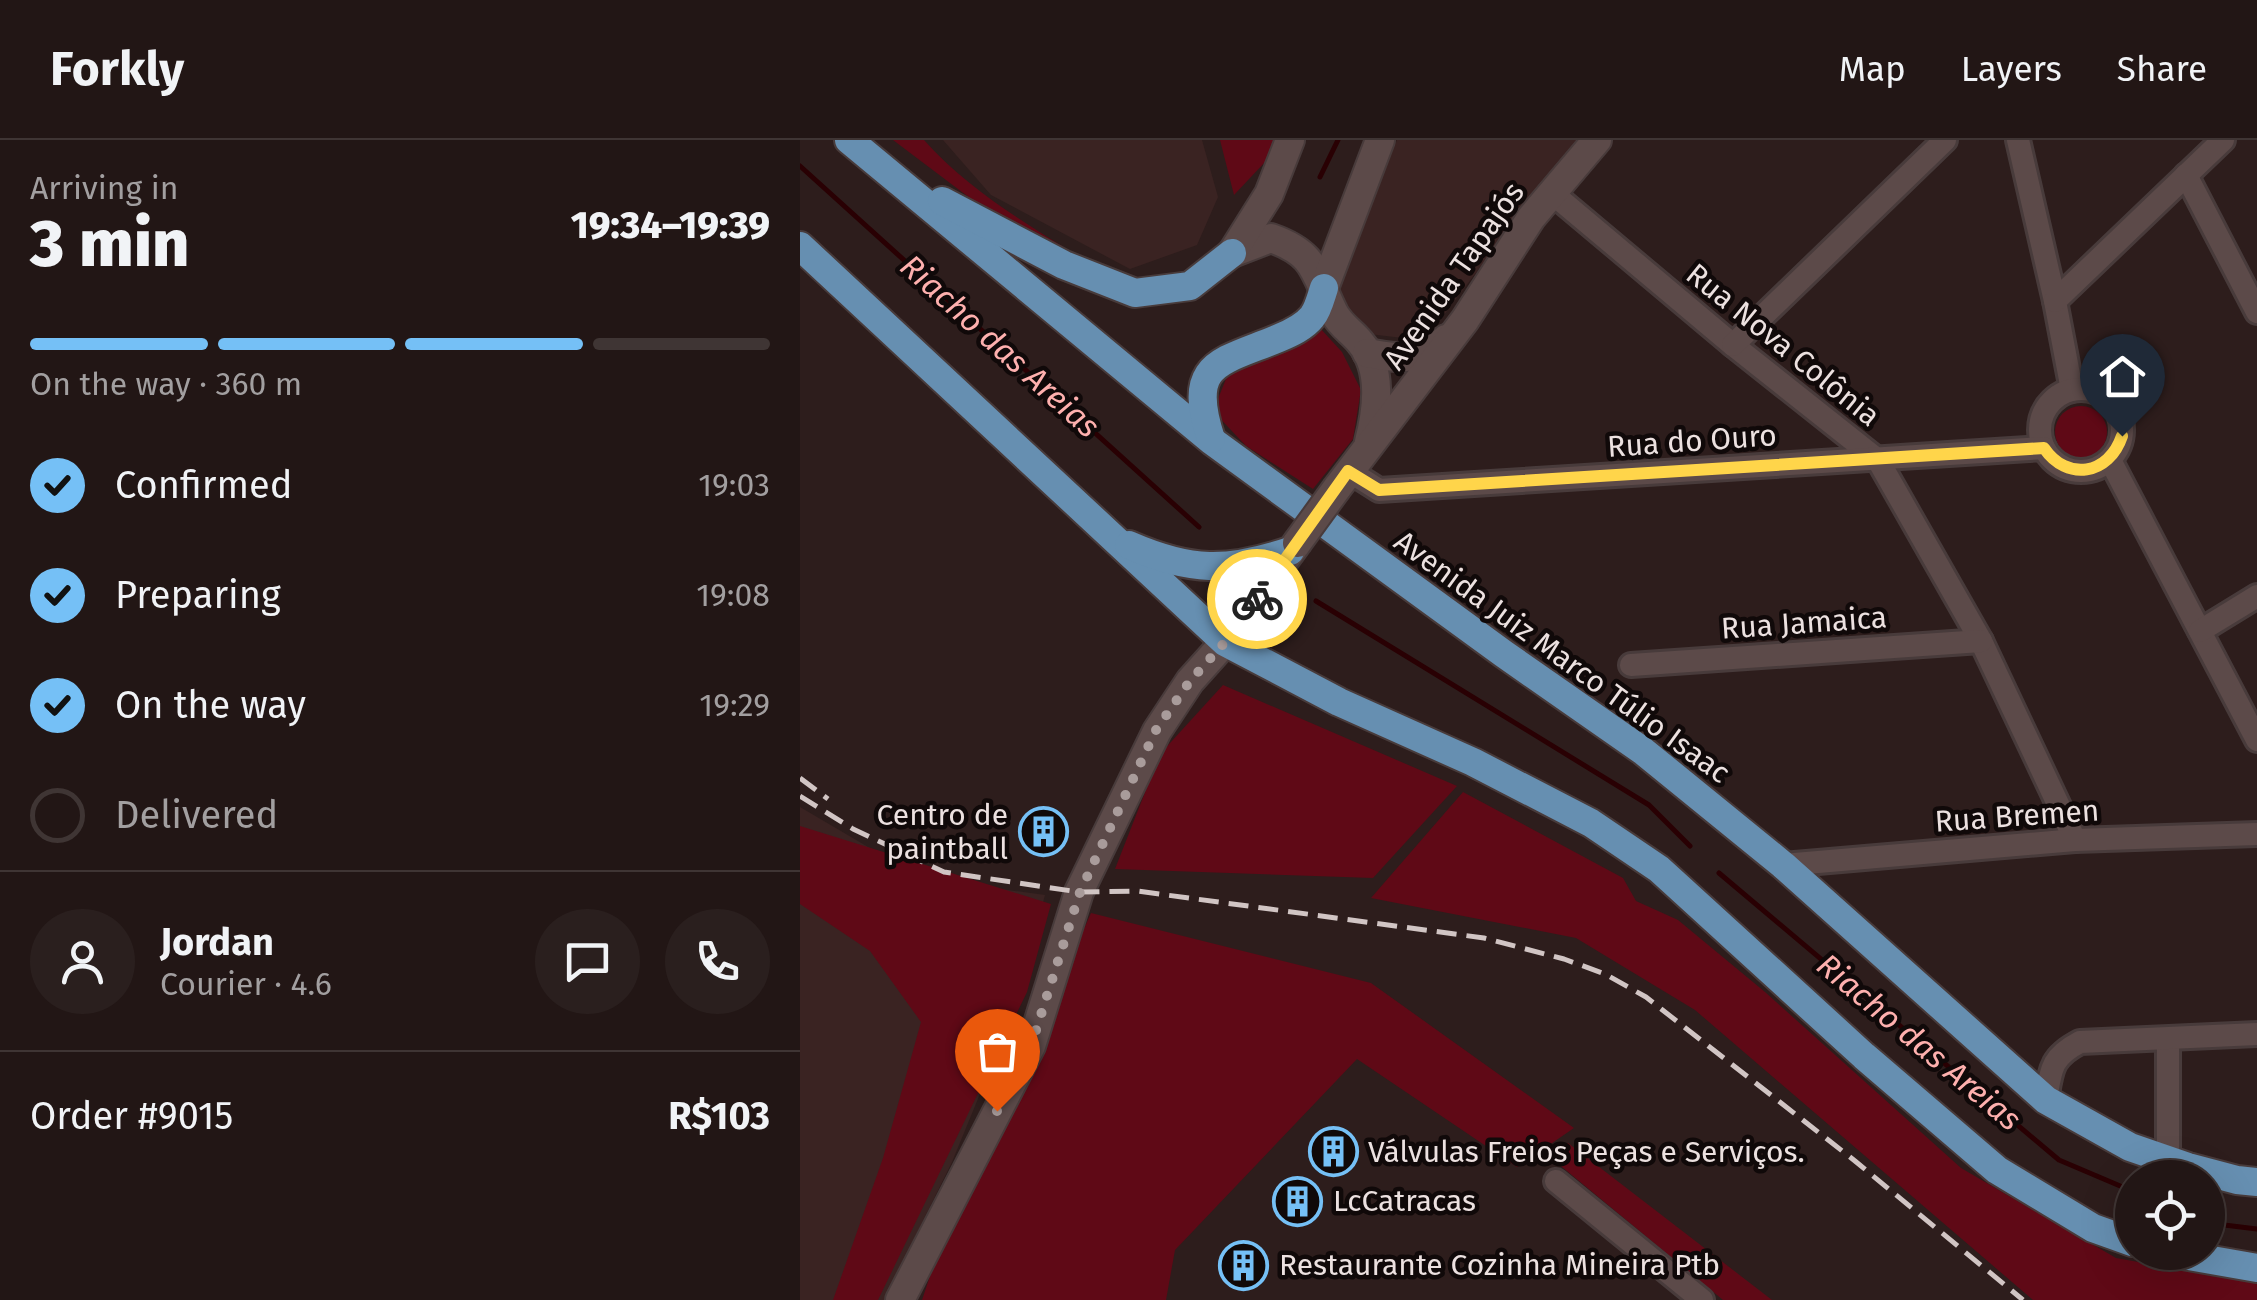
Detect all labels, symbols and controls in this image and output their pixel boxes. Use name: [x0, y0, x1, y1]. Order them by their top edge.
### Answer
text: Forkly: [50, 40, 184, 98]
text: Map: [1839, 48, 1906, 90]
text: Layers: [1961, 48, 2062, 90]
text: Share: [2117, 48, 2207, 90]
text: Arriving in: [30, 169, 178, 207]
street label: Avenida Tapajós: [1376, 175, 1532, 377]
text: 19:34–19:39: [571, 202, 770, 248]
text: 3 min: [30, 205, 189, 283]
water label: Riacho das Areias: [893, 247, 1107, 445]
street label: Rua Nova Colônia: [1679, 256, 1887, 434]
pin: [2080, 334, 2165, 437]
icon: home: [2095, 349, 2150, 404]
text: On the way · 360 m: [30, 365, 302, 403]
street label: Rua do Ouro: [1606, 417, 1778, 465]
icon: check: [30, 458, 85, 513]
text: Confirmed: [115, 462, 293, 508]
text: 19:03: [698, 466, 770, 504]
street label: Avenida Juiz Marco Túlio Isaac: [1387, 523, 1737, 791]
courier: [1207, 549, 1307, 649]
icon: check: [30, 568, 85, 623]
text: Preparing: [115, 572, 281, 618]
icon: bike: [1230, 572, 1285, 627]
text: 19:08: [696, 576, 770, 614]
street label: Rua Jamaica: [1720, 599, 1888, 647]
icon: check: [30, 678, 85, 733]
text: On the way: [115, 682, 306, 728]
text: 19:29: [699, 686, 770, 724]
text: Delivered: [115, 792, 278, 838]
street label: Rua Bremen: [1934, 792, 2100, 840]
place label: Centro de paintball: [877, 797, 1008, 867]
building icon: Centro de paintball: [1017, 806, 1069, 858]
button: person: [30, 909, 135, 1014]
button: chat: [535, 909, 640, 1014]
button: phone: [665, 909, 770, 1014]
text: Jordan: [160, 919, 274, 965]
water label: Riacho das Areias: [1809, 946, 2029, 1138]
text: Courier · 4.6: [160, 965, 332, 1003]
pin: [955, 1009, 1040, 1112]
icon: bag: [970, 1024, 1025, 1079]
text: Order #9015: [30, 1093, 233, 1139]
text: R$103: [668, 1093, 770, 1139]
building icon: Válvulas Freios Peças e Serviços.: [1307, 1126, 1359, 1178]
place label: Válvulas Freios Peças e Serviços.: [1368, 1134, 1805, 1170]
map controls: [2115, 1160, 2225, 1270]
button: locate: [2115, 1160, 2225, 1270]
building icon: LcCatracas: [1272, 1175, 1324, 1227]
place label: LcCatracas: [1333, 1183, 1476, 1219]
building icon: Restaurante Cozinha Mineira Ptb: [1218, 1239, 1270, 1291]
place label: Restaurante Cozinha Mineira Ptb: [1279, 1247, 1720, 1283]

